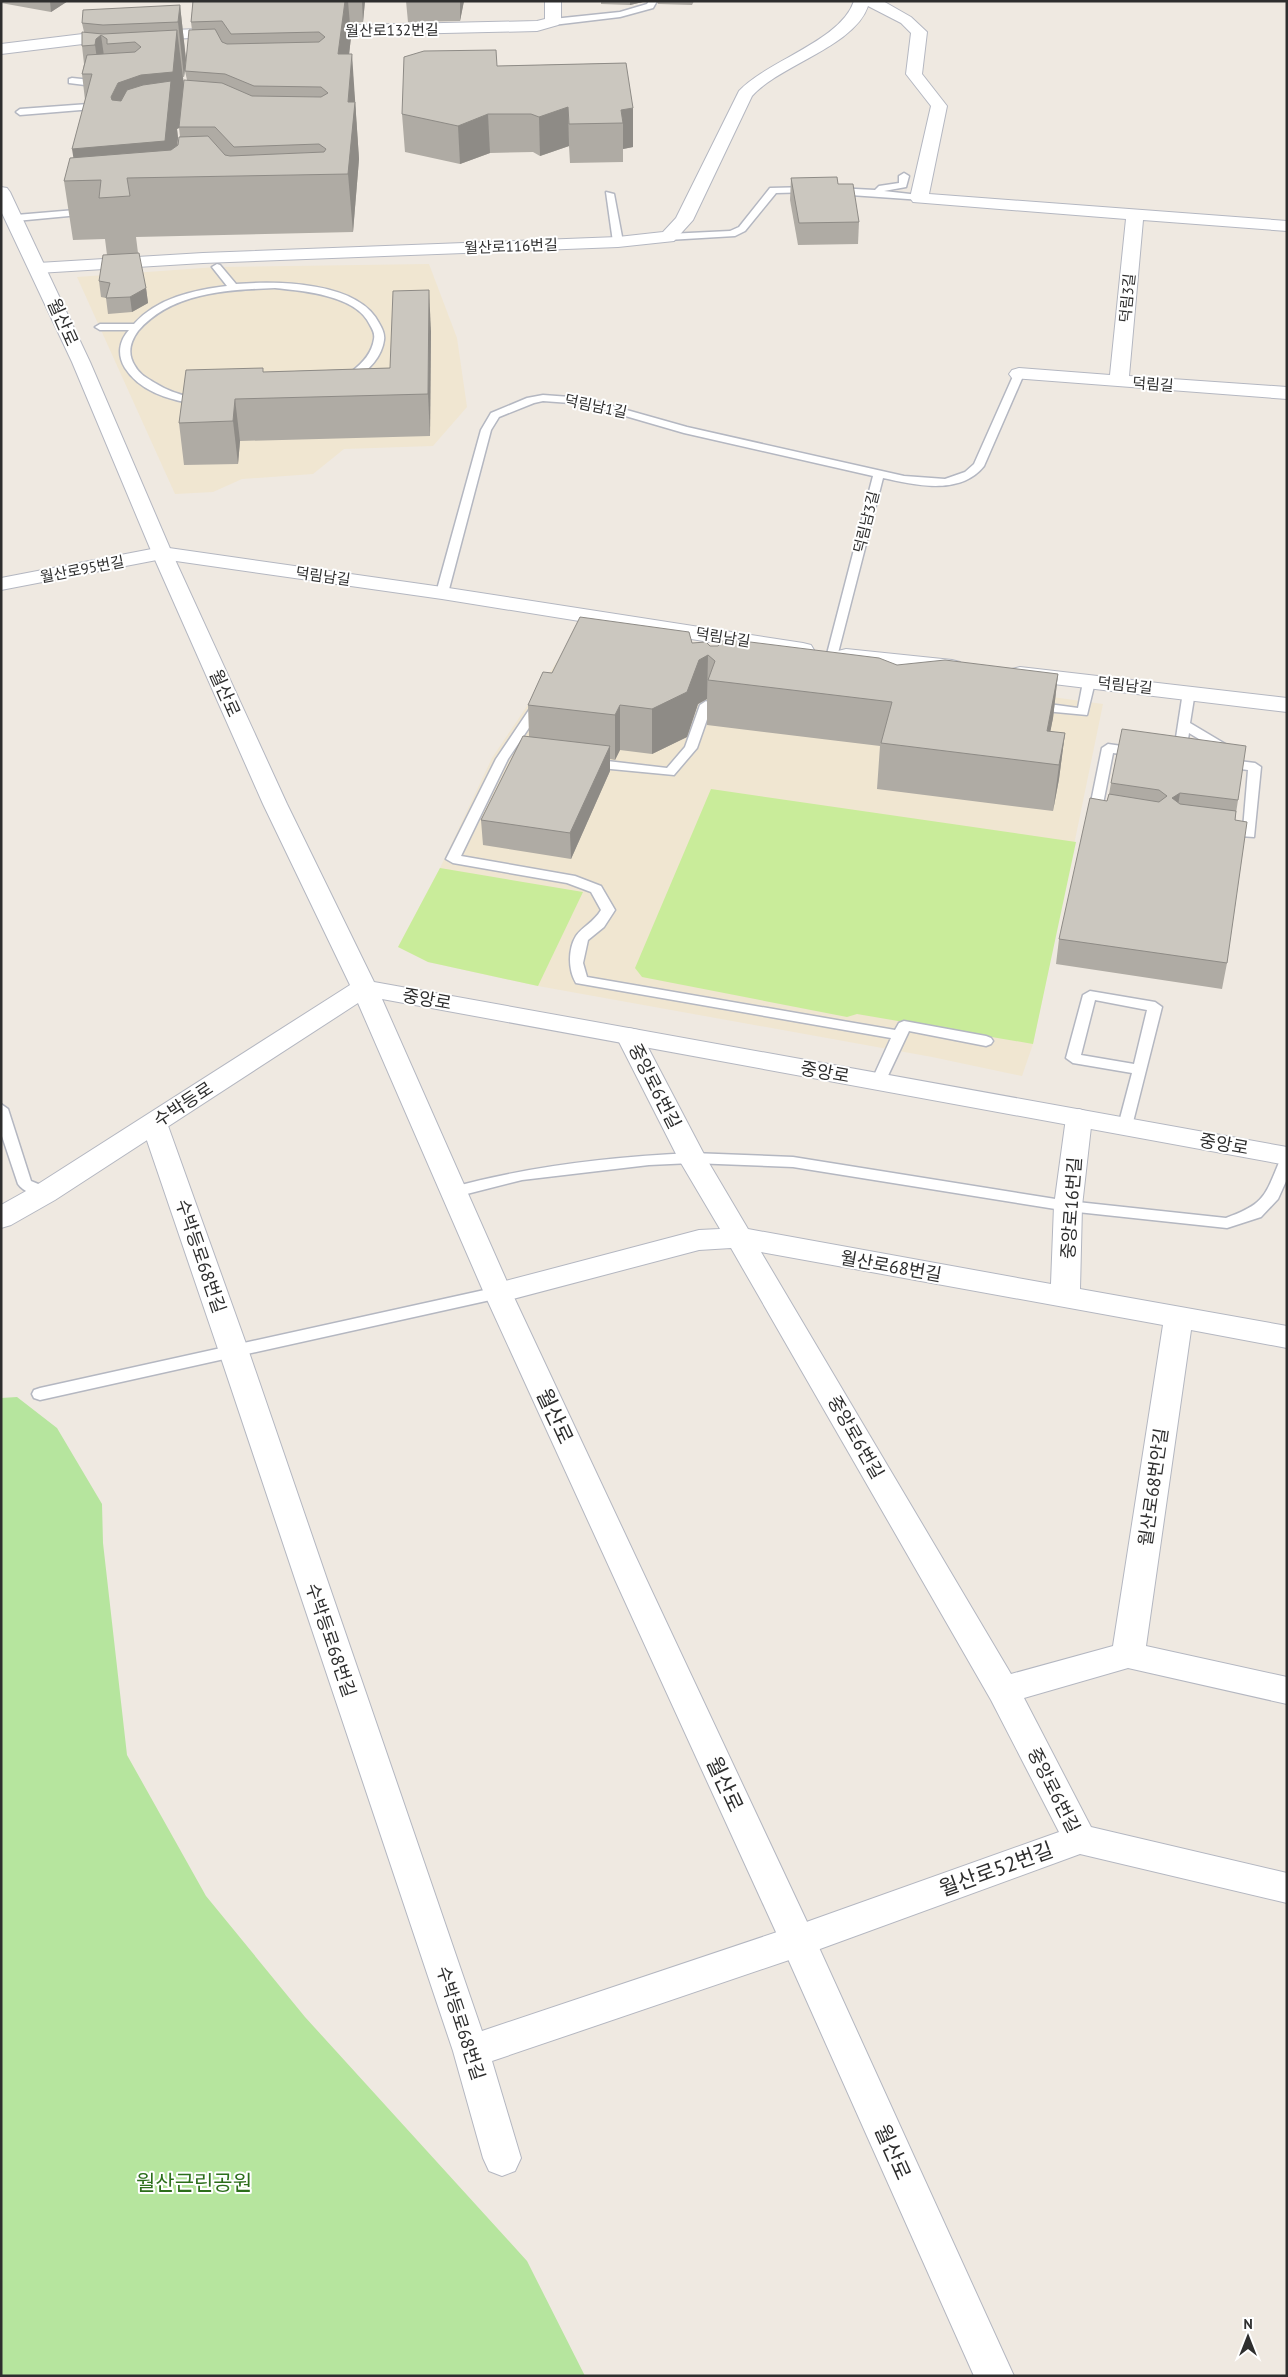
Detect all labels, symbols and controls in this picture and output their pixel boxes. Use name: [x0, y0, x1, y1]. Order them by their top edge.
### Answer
street label: 월산로132번길: [345, 20, 439, 40]
street label: 월산로116번길: [464, 235, 558, 257]
street label: 덕림3길: [1115, 272, 1139, 324]
street label: 월산로: [42, 295, 84, 349]
street label: 덕림길: [1132, 373, 1174, 395]
street label: 덕림남1길: [563, 390, 629, 422]
street label: 덕림남3길: [849, 489, 883, 555]
street label: 월산로95번길: [38, 552, 126, 586]
street label: 덕림남길: [294, 563, 352, 589]
street label: 덕림남길: [694, 623, 752, 651]
street label: 월산로: [204, 666, 246, 720]
street label: 덕림남길: [1097, 673, 1153, 697]
street label: 중앙로: [401, 983, 453, 1015]
street label: 중앙로6번길: [624, 1040, 686, 1132]
street label: 중앙로: [799, 1056, 851, 1088]
street label: 수박등로: [149, 1076, 217, 1132]
street label: 중앙로: [1198, 1128, 1250, 1160]
street label: 중앙로16번길: [1056, 1156, 1086, 1260]
street label: 수박등로68번길: [171, 1196, 231, 1316]
street label: 월산로68번길: [839, 1246, 943, 1286]
street label: 월산로: [531, 1384, 579, 1448]
street label: 중앙로6번길: [823, 1391, 889, 1483]
street label: 월산로68번안길: [1133, 1426, 1173, 1548]
street label: 수박등로68번길: [301, 1580, 361, 1700]
street label: 중앙로6번길: [1023, 1744, 1085, 1836]
street label: 월산로: [701, 1752, 749, 1816]
street label: 월산로52번길: [935, 1836, 1057, 1902]
street label: 수박등로68번길: [432, 1963, 490, 2083]
street label: 월산로: [869, 2120, 917, 2184]
park label: 월산근린공원: [136, 2169, 252, 2196]
north arrow: [1223, 2312, 1273, 2362]
text: N: [1243, 2315, 1253, 2333]

